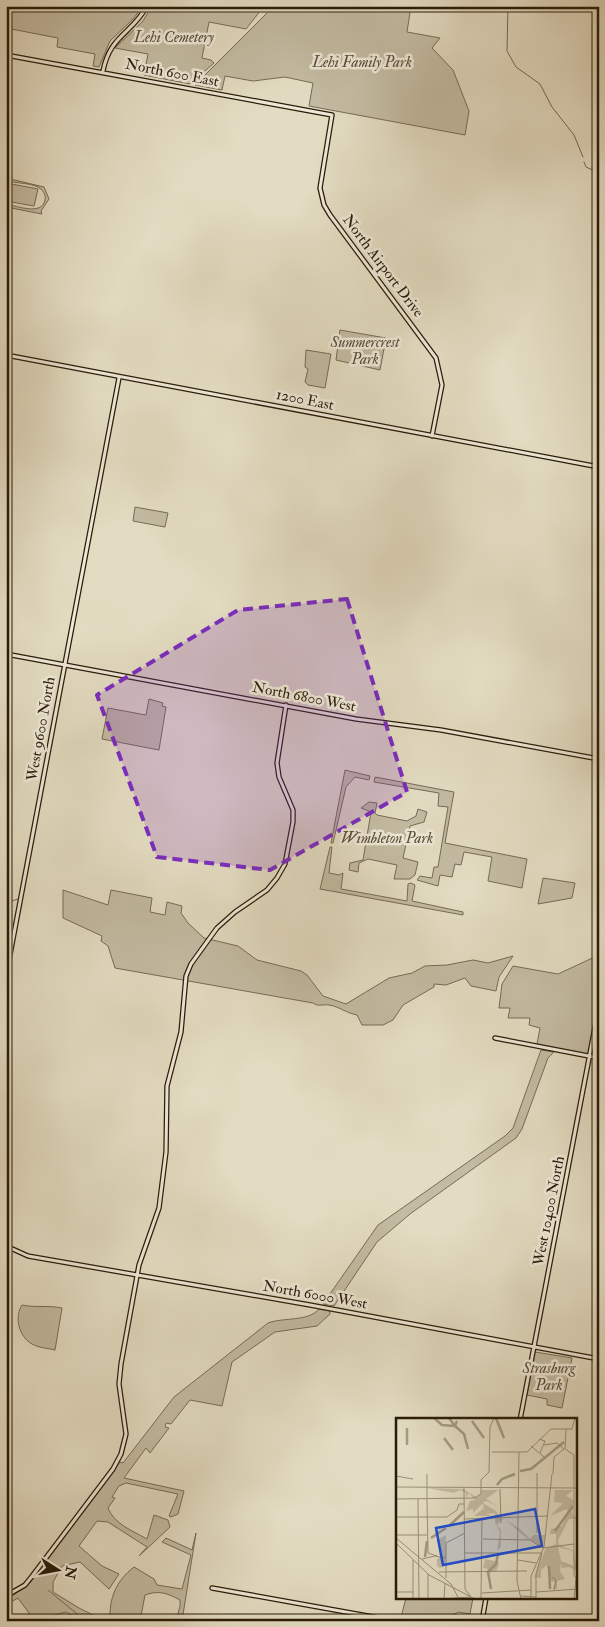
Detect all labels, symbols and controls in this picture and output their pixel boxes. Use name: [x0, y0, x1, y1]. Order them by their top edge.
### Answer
park label: Lehi Cemetery: [133, 28, 215, 47]
park label: Lehi Family Park: [311, 53, 412, 72]
street label: North 600 East: [124, 55, 220, 91]
street label: North Airport Drive: [337, 211, 428, 322]
park label: Summercrest Park: [330, 333, 400, 369]
street label: 1200 East: [274, 385, 336, 415]
street label: West 9600 North: [22, 675, 60, 784]
street label: North 6800 West: [251, 678, 358, 716]
park label: Wimbleton Park: [341, 829, 433, 848]
street label: West 10400 North: [529, 1154, 569, 1269]
street label: North 6000 West: [261, 1276, 369, 1314]
park label: Strasburg Park: [521, 1359, 577, 1395]
inset map: [396, 1418, 578, 1600]
north arrow: [32, 1544, 82, 1594]
text: N: [61, 1564, 80, 1581]

